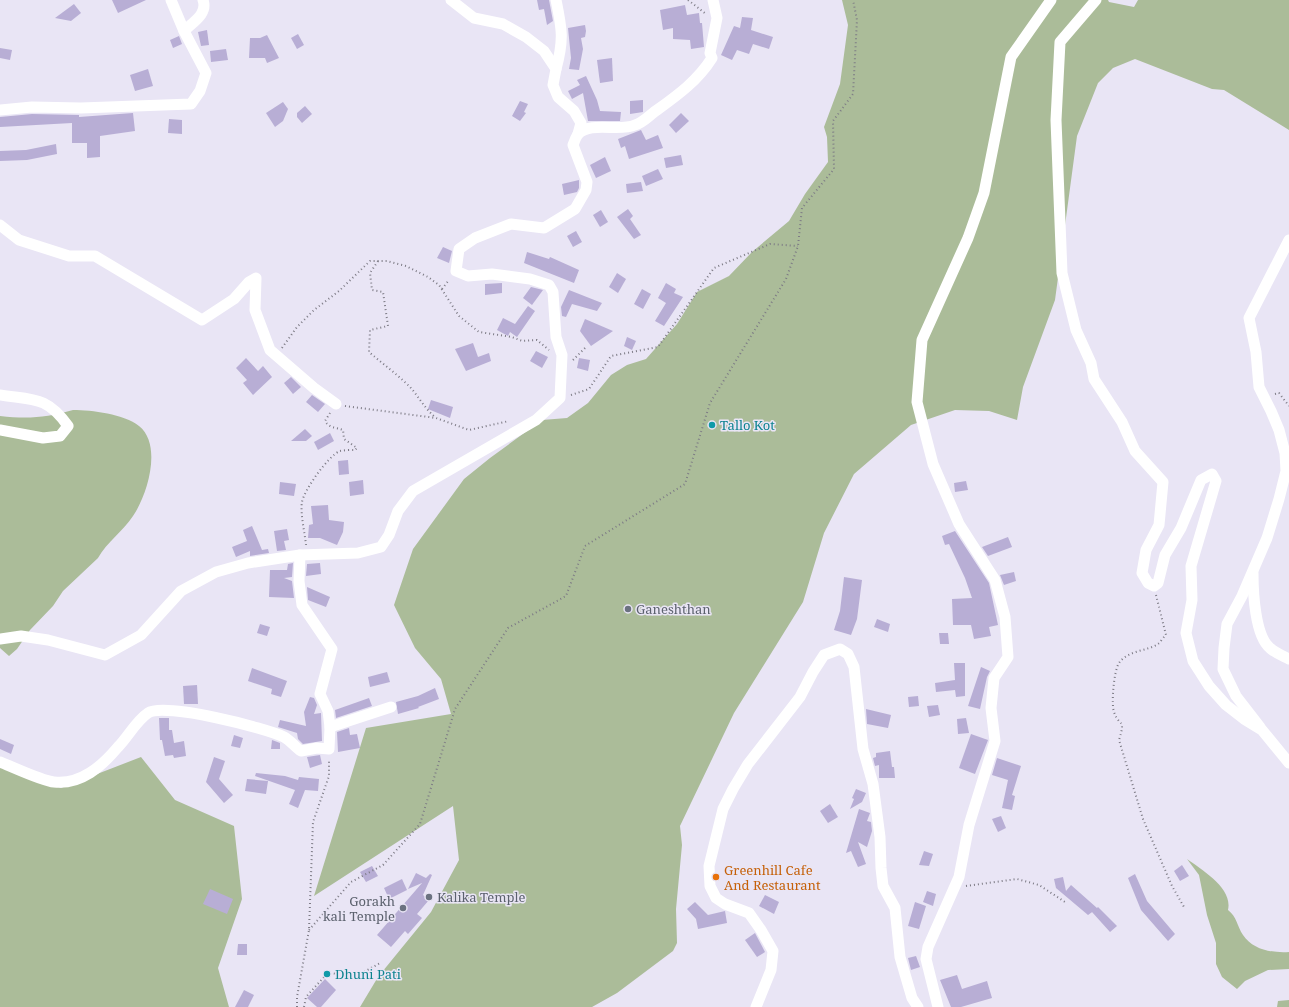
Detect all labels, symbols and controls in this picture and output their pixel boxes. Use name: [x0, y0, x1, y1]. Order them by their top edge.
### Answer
place label: Tallo Kot: [720, 416, 775, 434]
marker: Tallo Kot: [707, 420, 717, 430]
place label: Ganeshthan: [636, 600, 711, 618]
marker: Ganeshthan: [623, 604, 633, 614]
place label: Greenhill Cafe And Restaurant: [724, 861, 821, 894]
marker: Greenhill Cafe And Restaurant: [711, 872, 721, 882]
place label: Kalika Temple: [437, 888, 525, 906]
place label: Gorakh kali Temple: [323, 892, 395, 925]
marker: Kalika Temple: [424, 892, 434, 902]
marker: Gorakh kali Temple: [398, 903, 408, 913]
place label: Dhuni Pati: [335, 965, 401, 983]
marker: Dhuni Pati: [322, 969, 332, 979]

